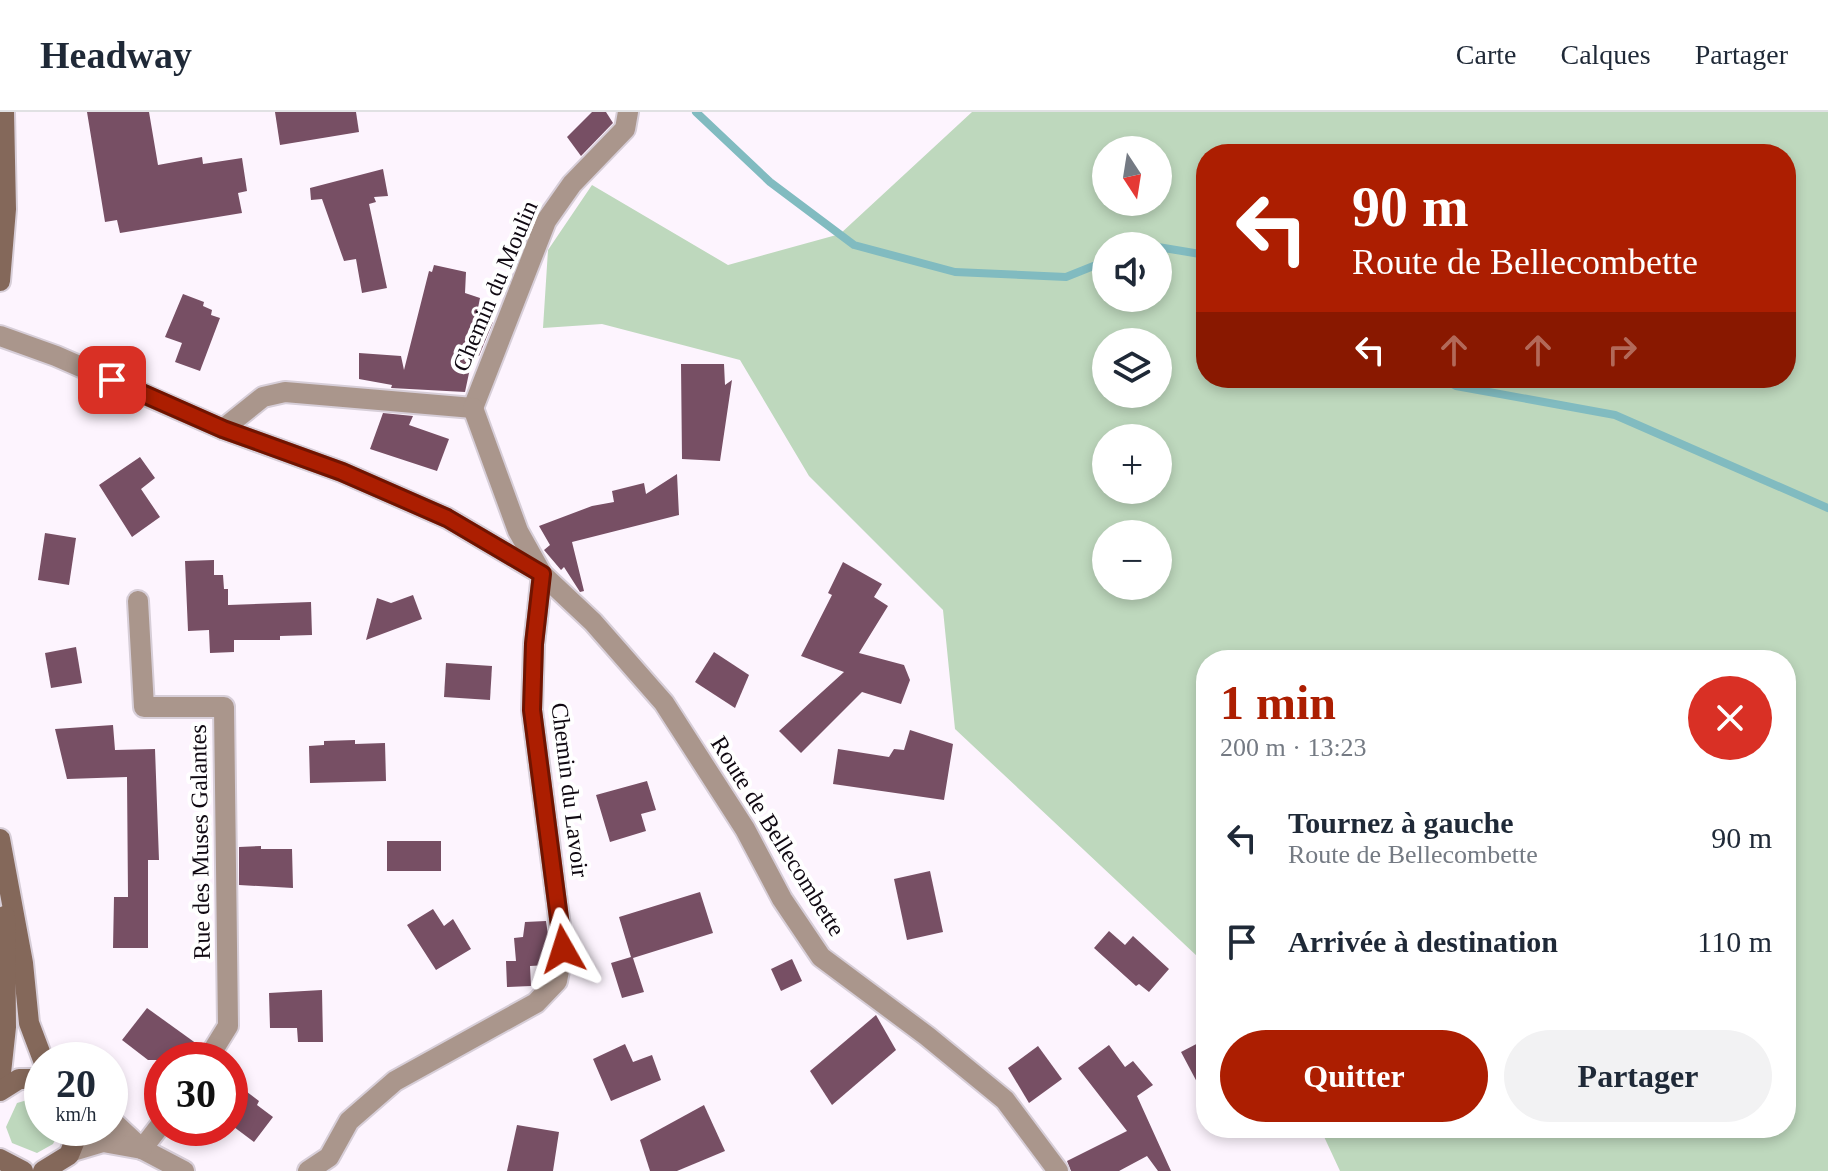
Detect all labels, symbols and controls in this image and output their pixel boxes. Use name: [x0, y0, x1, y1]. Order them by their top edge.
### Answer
text: Headway: [40, 34, 192, 76]
text: Carte: [1456, 39, 1516, 70]
text: Calques: [1560, 39, 1651, 70]
text: Partager: [1695, 39, 1788, 70]
north arrow: [1092, 136, 1172, 216]
map controls: [1092, 136, 1172, 600]
icon: left: [1220, 176, 1324, 280]
text: 90 m: [1352, 176, 1469, 238]
street label: Chemin du Moulin: [447, 197, 543, 375]
button: sound: [1092, 232, 1172, 312]
text: Route de Bellecombette: [1352, 242, 1698, 282]
button: layers: [1092, 328, 1172, 408]
icon: left: [1348, 328, 1392, 372]
icon: ahead: [1432, 328, 1476, 372]
icon: ahead: [1516, 328, 1560, 372]
icon: right: [1600, 328, 1644, 372]
pin: [78, 346, 146, 414]
icon: arrive: [90, 358, 134, 402]
button: +: [1092, 424, 1172, 504]
button: −: [1092, 520, 1172, 600]
text: 1 min: [1220, 676, 1336, 729]
button: close: [1688, 676, 1772, 760]
street label: Chemin du Lavoir: [546, 701, 594, 879]
street label: Rue des Muses Galantes: [185, 724, 215, 960]
street label: Route de Bellecombette: [706, 731, 850, 941]
text: 200 m · 13:23: [1220, 733, 1367, 762]
text: Tournez à gauche: [1288, 806, 1514, 839]
icon: left: [1220, 816, 1264, 860]
text: 90 m: [1711, 821, 1772, 854]
text: Route de Bellecombette: [1288, 840, 1538, 869]
position arrow: [521, 907, 605, 991]
icon: arrive: [1220, 920, 1264, 964]
text: Arrivée à destination: [1288, 925, 1558, 958]
text: 110 m: [1697, 925, 1772, 958]
button: Quitter: [1220, 1030, 1488, 1122]
button: Partager: [1504, 1030, 1772, 1122]
speed limit sign: 30: [144, 1042, 248, 1146]
text: 20: [56, 1061, 96, 1106]
text: km/h: [55, 1103, 97, 1125]

